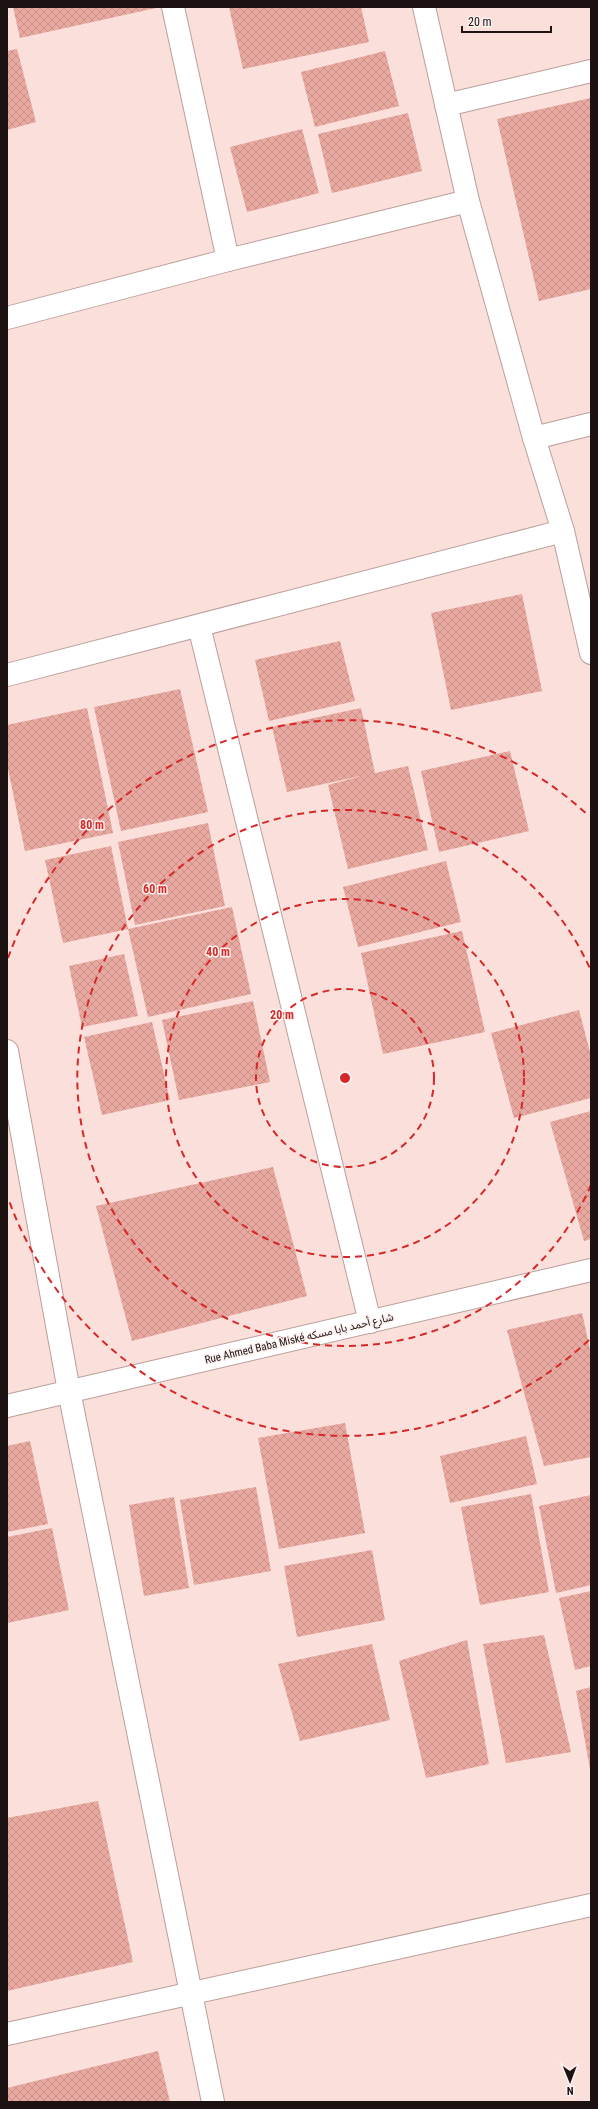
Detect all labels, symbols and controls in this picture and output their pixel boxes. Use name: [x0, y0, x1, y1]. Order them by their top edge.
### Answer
scale bar: [462, 8, 551, 34]
text: 20 m: [468, 15, 492, 29]
text: 80 m: [80, 818, 104, 832]
text: 60 m: [143, 882, 167, 896]
text: 40 m: [206, 945, 230, 959]
text: 20 m: [270, 1008, 294, 1022]
centre of rings: [338, 1071, 352, 1085]
street label: Rue Ahmed Baba Miské شارع أحمد بابا مسكه: [203, 1310, 395, 1368]
north arrow: [550, 2061, 590, 2101]
text: N: [566, 2084, 574, 2097]

